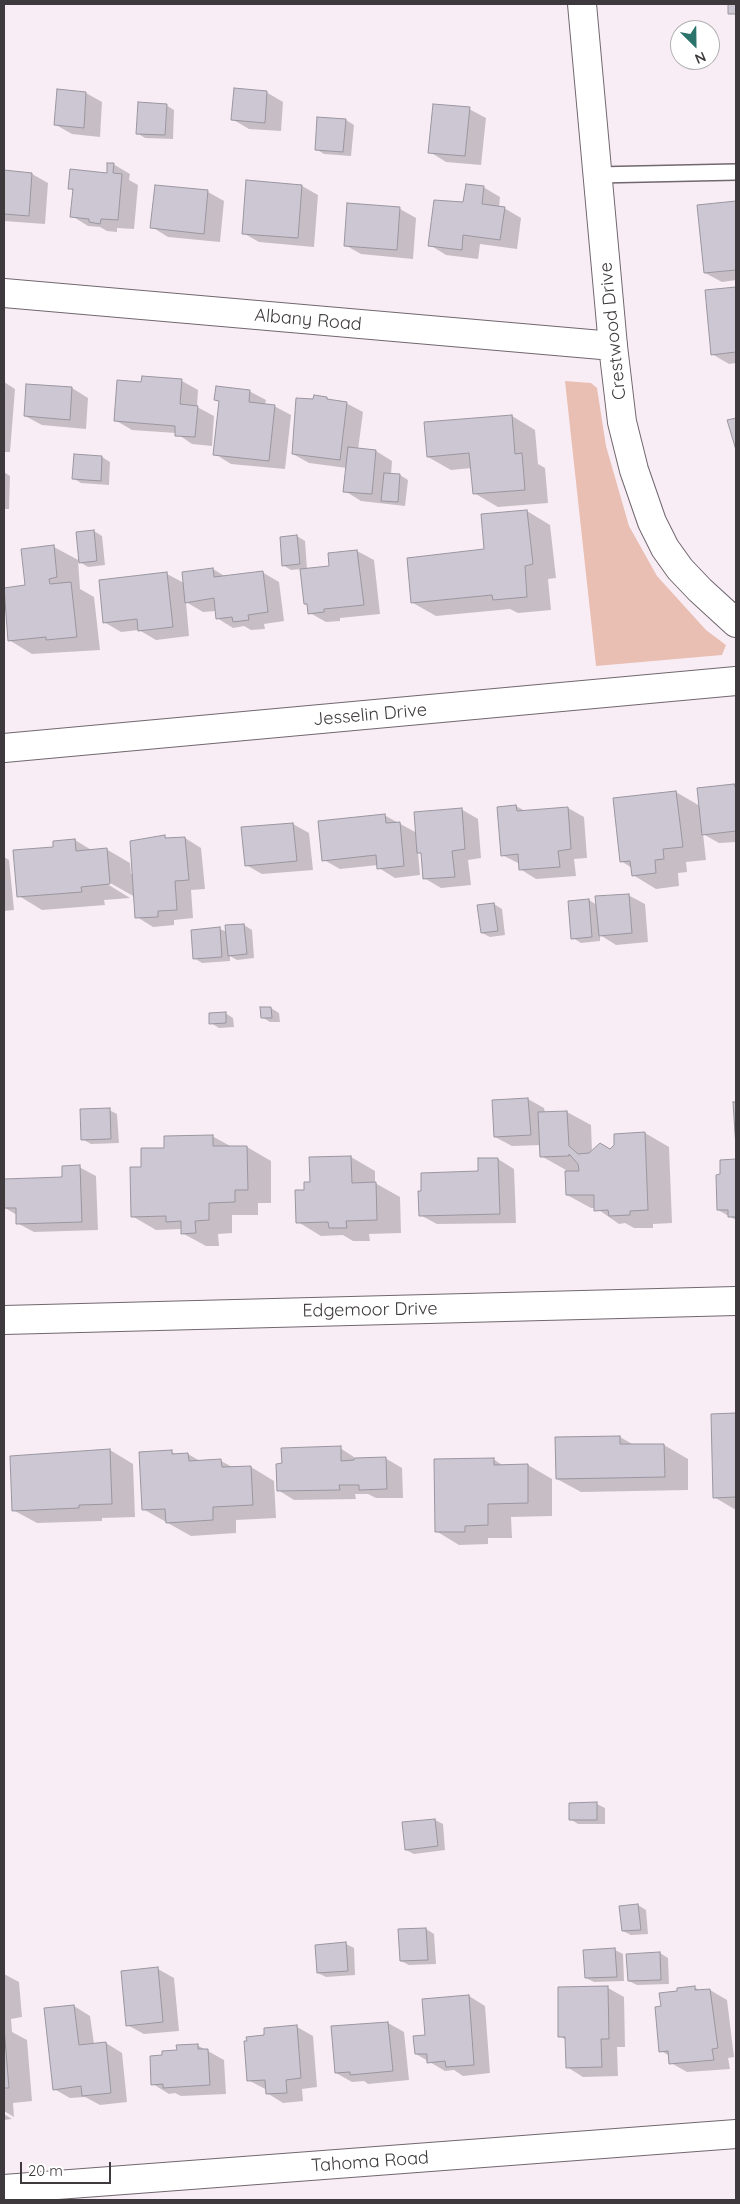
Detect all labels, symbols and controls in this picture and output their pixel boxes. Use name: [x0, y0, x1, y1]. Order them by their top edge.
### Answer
north arrow: [670, 20, 720, 70]
text: N: [692, 48, 709, 68]
street label: Crestwood Drive: [595, 261, 631, 401]
street label: Albany Road: [253, 305, 363, 335]
street label: Jesselin Drive: [312, 699, 428, 731]
street label: Edgemoor Drive: [302, 1298, 438, 1322]
street label: Tahoma Road: [310, 2147, 430, 2177]
scale bar: [22, 2152, 114, 2184]
text: 20 m: [28, 2161, 63, 2180]

